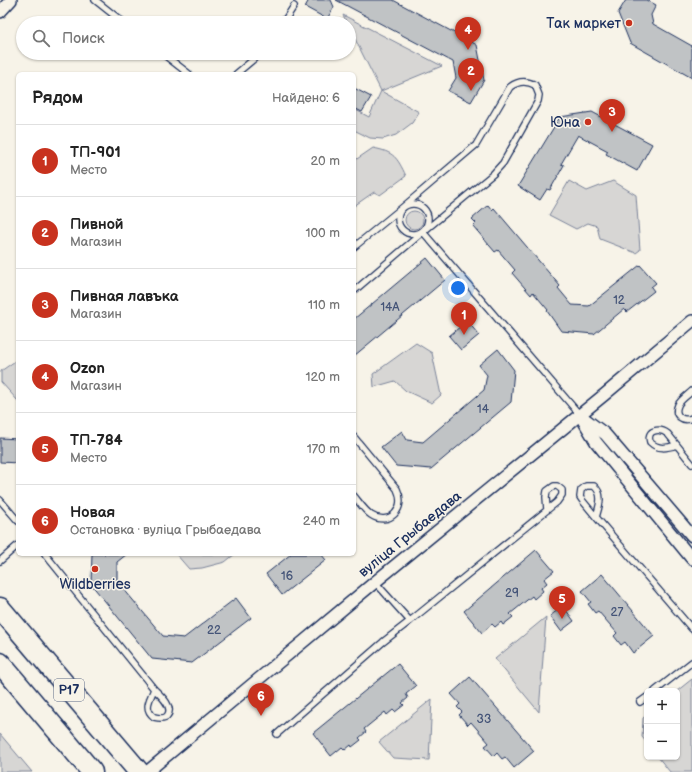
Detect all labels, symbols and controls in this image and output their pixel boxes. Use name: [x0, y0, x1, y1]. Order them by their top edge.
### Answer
place label: Так маркет: [546, 15, 621, 32]
search box: [16, 16, 356, 60]
pin: 4: [455, 17, 481, 50]
marker: Так маркет: [624, 18, 634, 28]
icon: search: [30, 27, 52, 49]
text: Поиск: [62, 29, 105, 48]
pin: 2: [458, 58, 484, 91]
text: Рядом: [32, 88, 83, 108]
text: Найдено: 6: [272, 90, 340, 106]
pin: 3: [599, 99, 625, 132]
place label: Юна: [550, 114, 581, 131]
marker: Юна: [583, 117, 593, 127]
text: ТП-901: [70, 143, 121, 162]
text: 1: [42, 153, 48, 169]
text: 20 m: [310, 153, 340, 169]
text: Место: [70, 162, 107, 178]
text: Пивной: [70, 215, 124, 234]
text: 2: [41, 225, 49, 241]
text: 100 m: [305, 225, 340, 241]
text: Магазин: [70, 234, 122, 250]
your location: [448, 278, 468, 298]
text: Пивная лавъка: [70, 287, 179, 306]
house number: 12: [613, 293, 625, 308]
text: 3: [41, 297, 49, 313]
text: 110 m: [308, 297, 340, 313]
house number: 14А: [380, 300, 400, 315]
pin: 1: [451, 302, 477, 335]
text: Магазин: [70, 306, 122, 322]
text: Ozon: [70, 359, 105, 378]
text: 4: [41, 369, 49, 385]
text: 120 m: [305, 369, 340, 385]
text: Магазин: [70, 378, 122, 394]
house number: 14: [477, 402, 490, 417]
text: ТП-784: [70, 431, 123, 450]
text: 5: [41, 441, 49, 457]
text: 170 m: [307, 441, 340, 457]
text: Место: [70, 450, 107, 466]
street label: вуліца Грыбаедава: [355, 487, 465, 581]
text: Новая: [70, 503, 115, 522]
text: 6: [41, 513, 49, 529]
text: 240 m: [303, 513, 340, 529]
text: Остановка · вуліца Грыбаедава: [70, 522, 261, 538]
marker: Wildberries: [90, 564, 100, 574]
house number: 16: [281, 569, 293, 584]
place label: Wildberries: [59, 576, 131, 593]
house number: 29: [505, 586, 519, 601]
pin: 5: [549, 586, 575, 619]
house number: 27: [611, 605, 624, 620]
house number: 22: [207, 623, 221, 638]
road number: Р17: [54, 679, 84, 701]
pin: 6: [248, 683, 274, 716]
map controls: [644, 688, 680, 760]
button: +: [644, 688, 680, 724]
house number: 33: [477, 712, 491, 727]
button: −: [644, 724, 680, 760]

